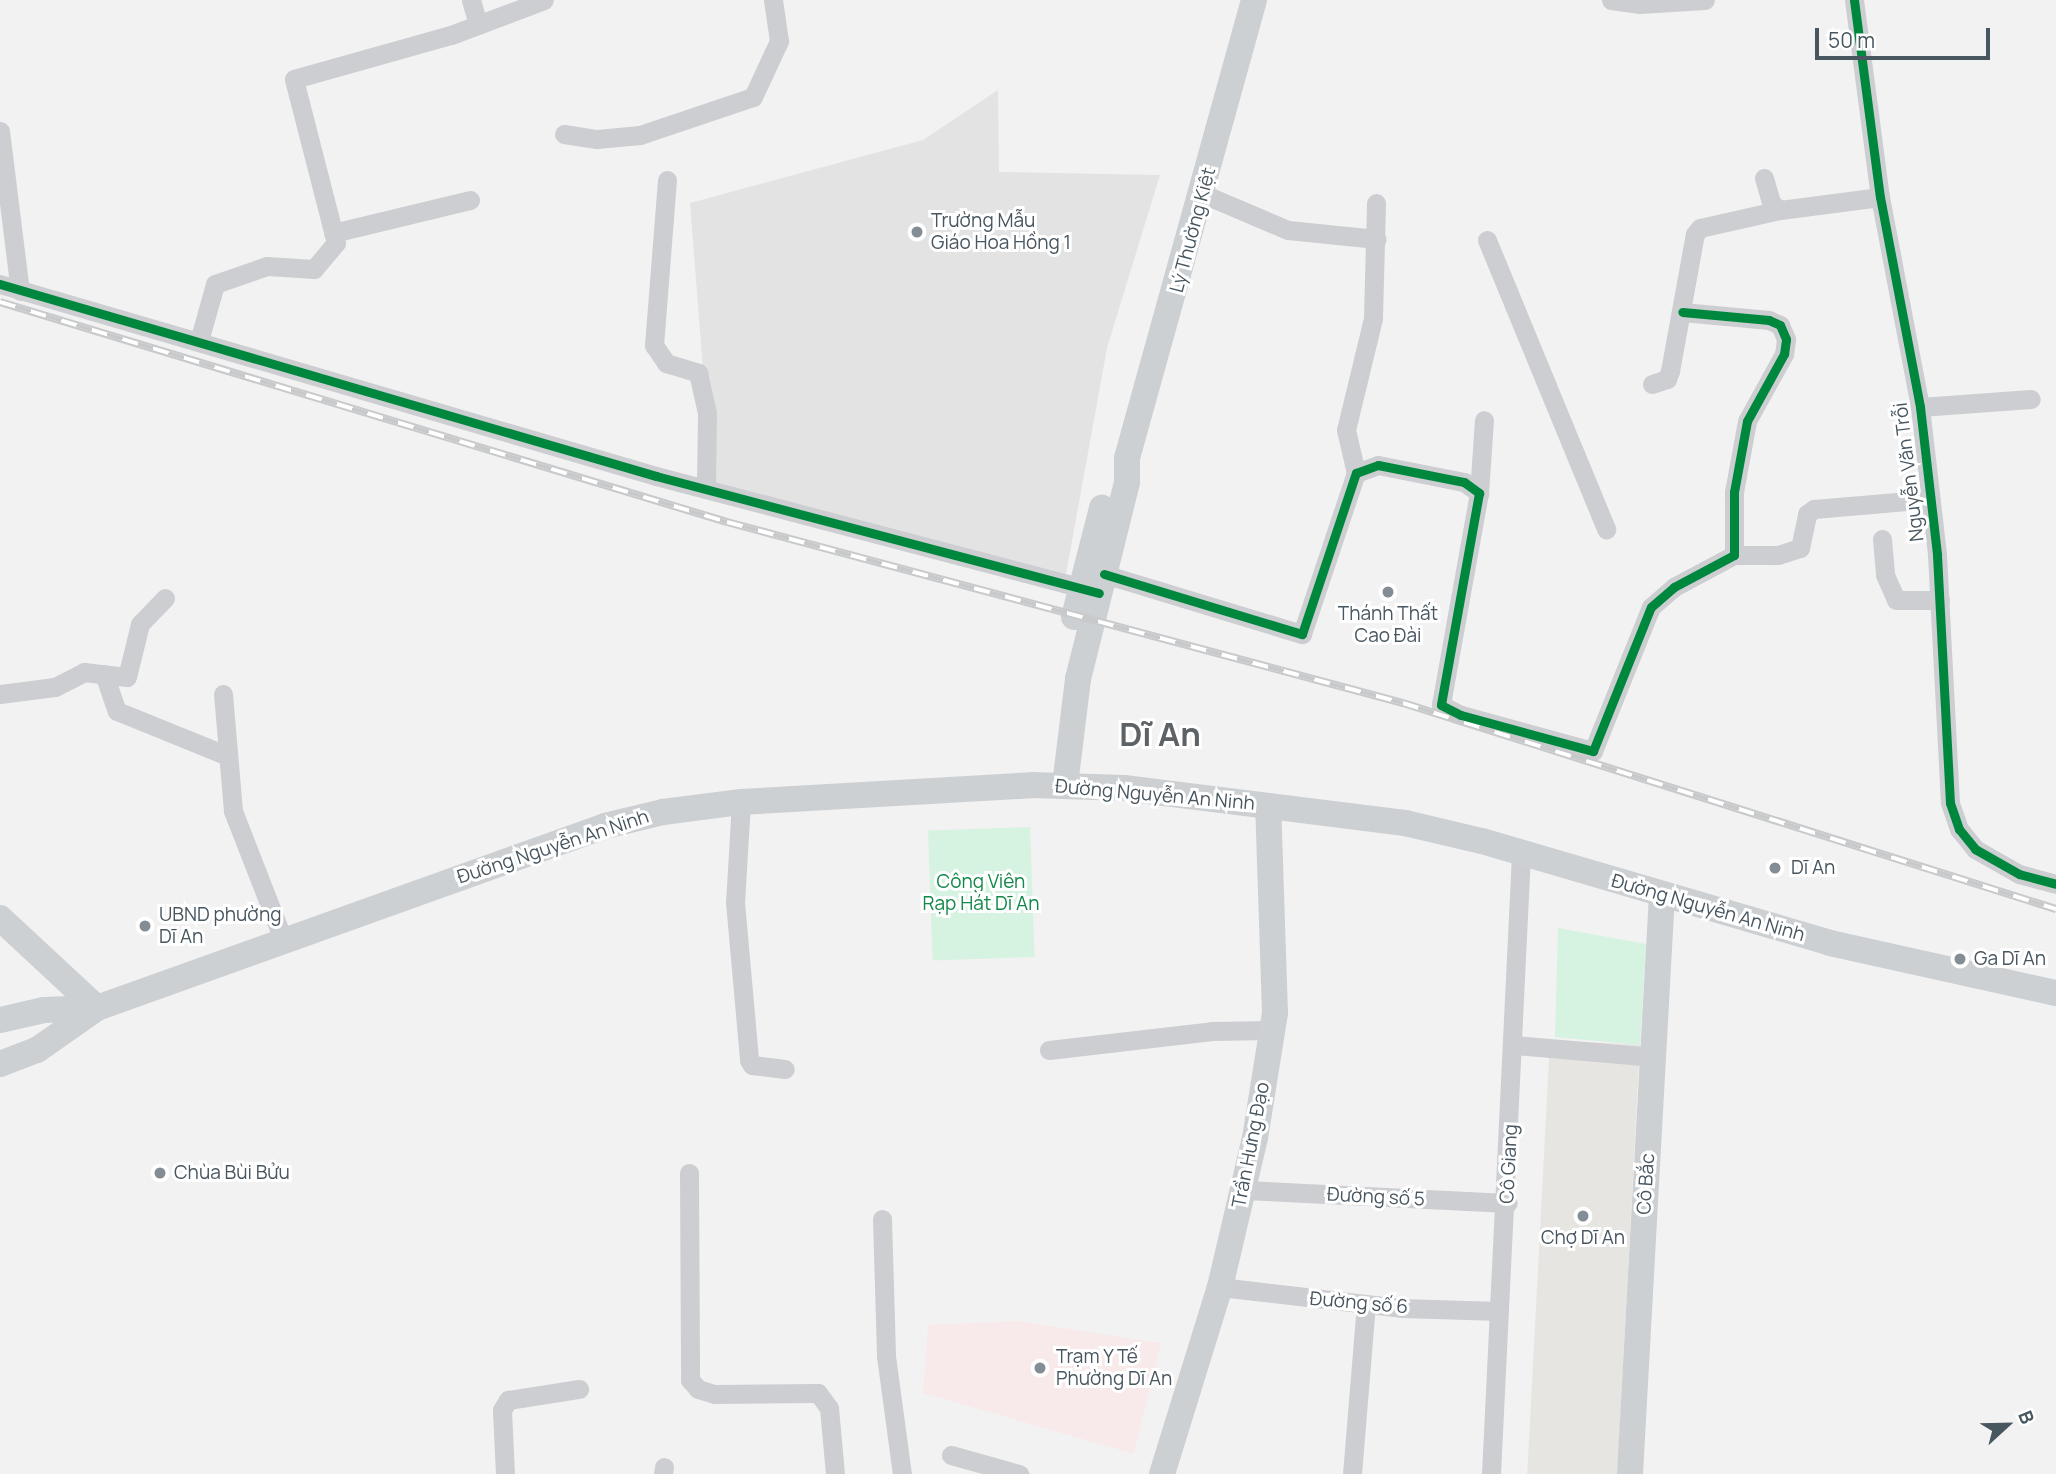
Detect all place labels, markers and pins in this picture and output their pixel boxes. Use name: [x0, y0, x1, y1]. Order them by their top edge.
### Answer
place label: Trường Mẫu Giáo Hoa Hồng 1: [931, 210, 1071, 254]
marker: Trường Mẫu Giáo Hoa Hồng 1: [909, 224, 925, 240]
marker: Thánh Thất Cao Đài: [1380, 584, 1396, 600]
place label: Thánh Thất Cao Đài: [1338, 603, 1438, 647]
place label: Dĩ An: [1791, 857, 1835, 879]
marker: Dĩ An: [1765, 858, 1785, 878]
place label: UBND phường Dĩ An: [159, 904, 281, 948]
marker: UBND phường Dĩ An: [137, 918, 153, 934]
place label: Ga Dĩ An: [1974, 948, 2046, 970]
marker: Ga Dĩ An: [1952, 951, 1968, 967]
place label: Chùa Bùi Bửu: [174, 1162, 290, 1184]
marker: Chùa Bùi Bửu: [152, 1165, 168, 1181]
marker: Chợ Dĩ An: [1575, 1208, 1591, 1224]
place label: Chợ Dĩ An: [1541, 1227, 1625, 1249]
place label: Trạm Y Tế Phường Dĩ An: [1056, 1346, 1172, 1390]
marker: Trạm Y Tế Phường Dĩ An: [1030, 1358, 1050, 1378]

